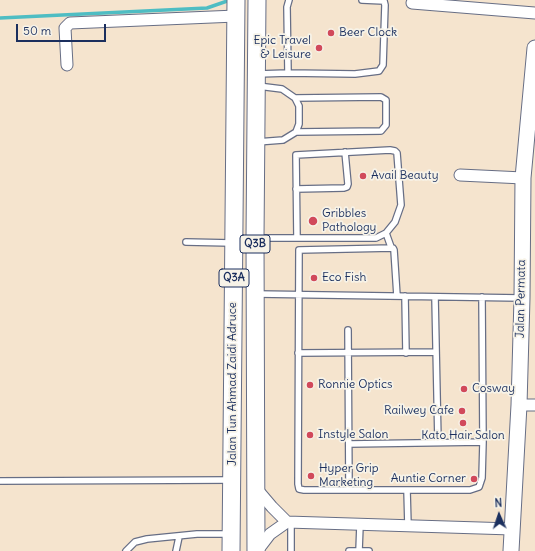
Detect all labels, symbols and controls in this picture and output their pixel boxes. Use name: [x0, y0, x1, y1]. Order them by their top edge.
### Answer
scale bar: [18, 16, 108, 42]
text: 50 m: [23, 23, 51, 38]
place label: Beer Clock: [339, 26, 397, 40]
marker: Beer Clock: [326, 28, 336, 38]
place label: Epic Travel & Leisure: [253, 34, 311, 62]
marker: Epic Travel & Leisure: [314, 43, 324, 53]
place label: Avail Beauty: [371, 169, 438, 183]
marker: Avail Beauty: [358, 171, 368, 181]
place label: Gribbles Pathology: [322, 207, 376, 235]
marker: Gribbles Pathology: [307, 215, 319, 227]
road number: Q3B: [240, 235, 270, 253]
street label: Jalan Permata: [513, 260, 529, 338]
road number: Q3A: [219, 269, 249, 287]
place label: Eco Fish: [322, 271, 366, 285]
marker: Eco Fish: [309, 273, 319, 283]
street label: Jalan Tun Ahmad Zaidi Adruce: [226, 302, 240, 466]
place label: Ronnie Optics: [318, 378, 392, 392]
marker: Ronnie Optics: [305, 380, 315, 390]
place label: Cosway: [472, 382, 515, 396]
marker: Cosway: [459, 384, 469, 394]
place label: Railwey Cafe: [384, 404, 454, 418]
marker: Railwey Cafe: [457, 406, 467, 416]
marker: Kato Hair Salon: [458, 418, 468, 428]
place label: Instyle Salon: [318, 428, 388, 442]
place label: Kato Hair Salon: [421, 429, 505, 443]
marker: Instyle Salon: [305, 430, 315, 440]
place label: Hyper Grip Marketing: [319, 462, 379, 490]
marker: Hyper Grip Marketing: [306, 471, 316, 481]
place label: Auntie Corner: [391, 472, 466, 486]
marker: Auntie Corner: [469, 474, 479, 484]
north arrow: [479, 495, 519, 535]
text: N: [494, 496, 503, 510]

